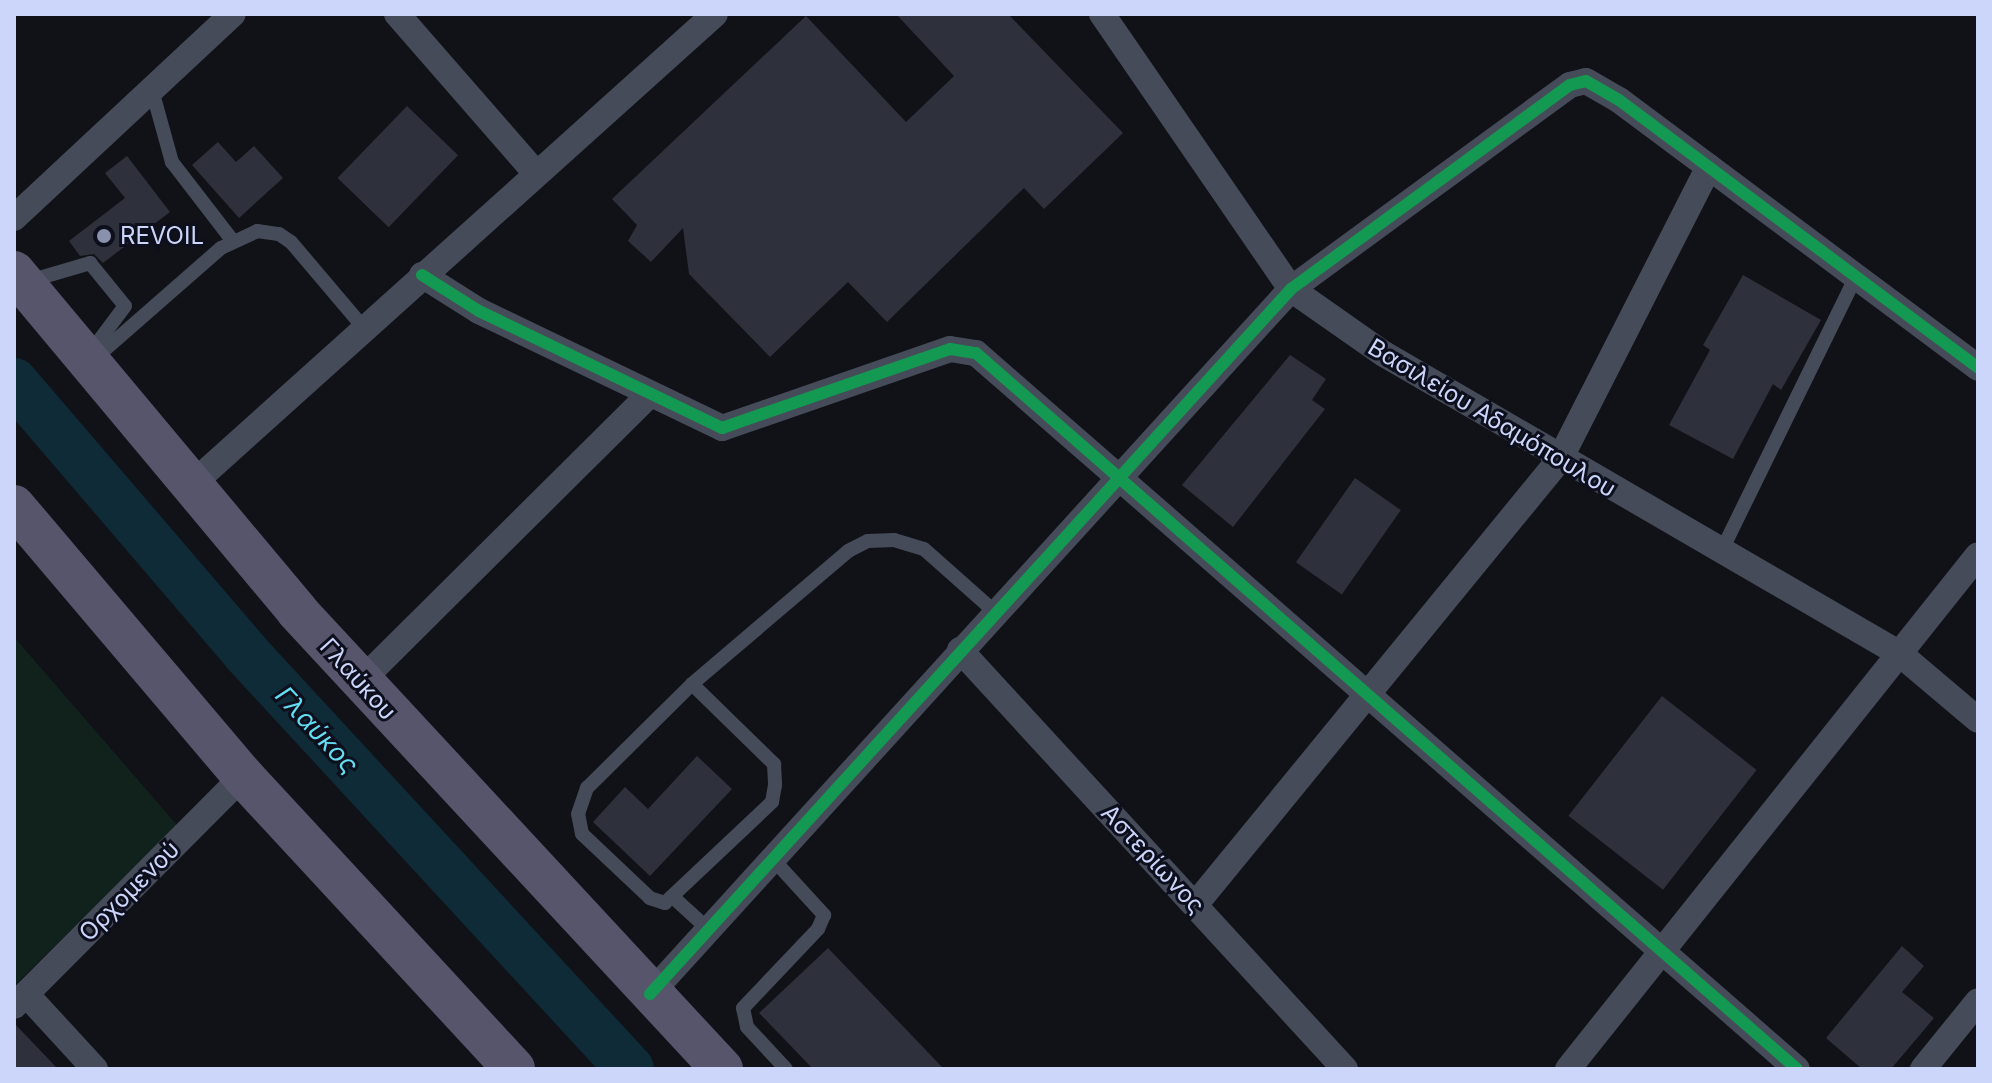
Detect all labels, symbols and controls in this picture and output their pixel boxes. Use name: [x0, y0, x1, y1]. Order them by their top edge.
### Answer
place label: REVOIL: [120, 222, 204, 250]
marker: REVOIL: [95, 227, 113, 245]
street label: Βασιλείου Αδαμόπουλου: [1363, 333, 1621, 503]
street label: Γλαύκου: [314, 632, 402, 726]
water label: Γλαύκος: [269, 680, 365, 780]
street label: Αστερίωνος: [1095, 799, 1211, 919]
street label: Ορχομενού: [73, 835, 185, 947]

